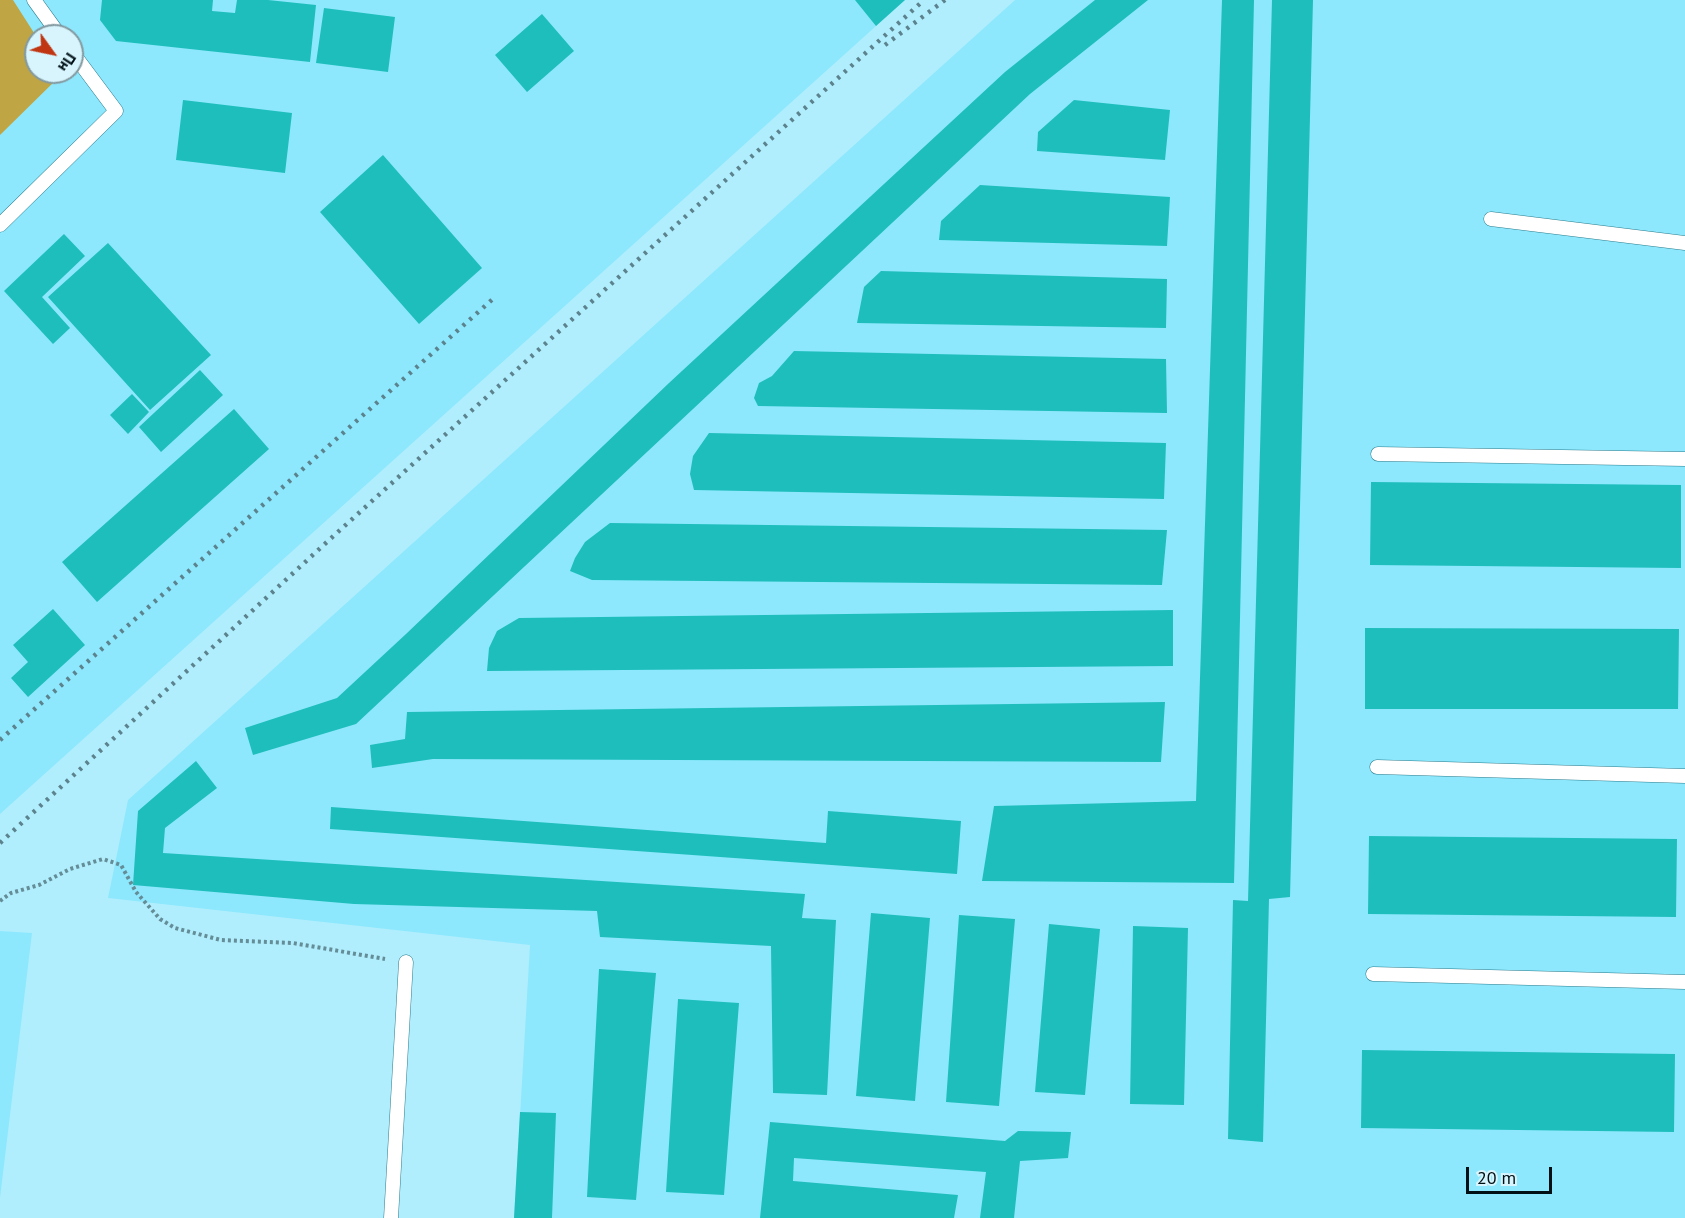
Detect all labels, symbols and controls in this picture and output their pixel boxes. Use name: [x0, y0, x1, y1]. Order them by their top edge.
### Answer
north arrow: [24, 24, 84, 84]
text: Пн: [54, 49, 81, 76]
scale bar: [1469, 1155, 1554, 1193]
text: 20 m: [1477, 1166, 1516, 1189]

